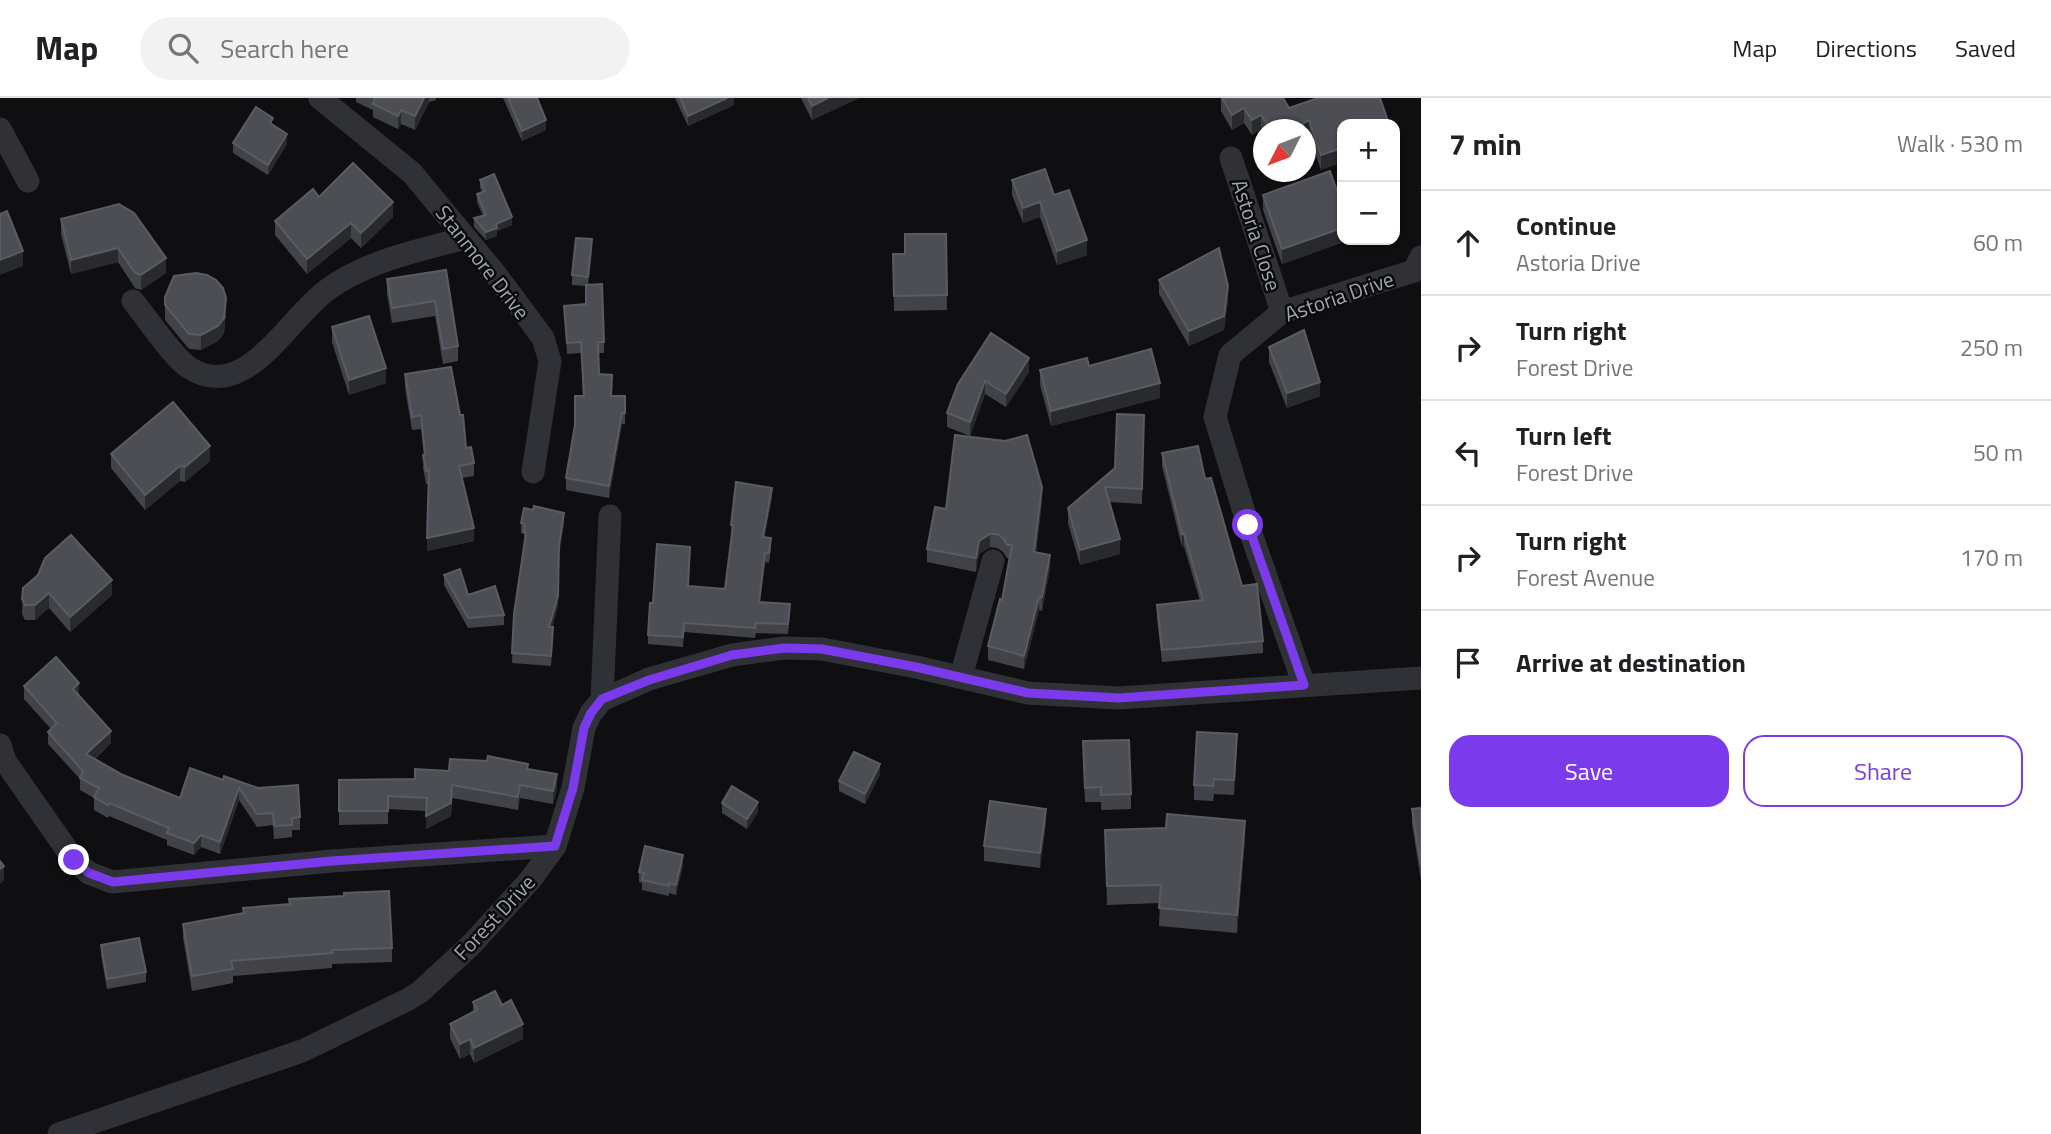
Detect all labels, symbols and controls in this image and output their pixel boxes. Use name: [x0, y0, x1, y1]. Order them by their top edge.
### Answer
search box: [140, 17, 630, 80]
text: Map: [35, 23, 98, 73]
icon: search: [164, 29, 202, 67]
text: Search here: [220, 29, 349, 68]
text: Map: [1732, 30, 1777, 66]
text: Directions: [1815, 30, 1917, 66]
text: Saved: [1955, 30, 2016, 66]
north arrow: [1253, 119, 1316, 182]
map controls: [1337, 119, 1400, 245]
button: +: [1337, 119, 1400, 182]
text: 7 min: [1449, 121, 1522, 167]
text: Walk · 530 m: [1897, 126, 2023, 161]
street label: Astoria Close: [1224, 175, 1290, 295]
button: −: [1337, 182, 1400, 245]
street label: Stanmore Drive: [428, 198, 538, 326]
text: Continue: [1516, 206, 1616, 245]
icon: ahead: [1449, 224, 1487, 262]
text: 60 m: [1973, 225, 2023, 260]
text: Astoria Drive: [1516, 245, 1641, 280]
street label: Astoria Drive: [1280, 262, 1398, 330]
text: Turn right: [1516, 311, 1627, 350]
icon: right: [1449, 329, 1487, 367]
text: 250 m: [1960, 330, 2023, 365]
text: Forest Drive: [1516, 350, 1633, 385]
text: Turn left: [1516, 416, 1611, 455]
icon: left: [1449, 434, 1487, 472]
text: 50 m: [1973, 435, 2023, 470]
text: Forest Drive: [1516, 455, 1633, 490]
route start: [1232, 509, 1263, 540]
text: Turn right: [1516, 521, 1627, 560]
icon: right: [1449, 539, 1487, 577]
text: 170 m: [1960, 540, 2023, 575]
text: Forest Avenue: [1516, 560, 1655, 595]
text: Arrive at destination: [1516, 643, 1746, 682]
icon: arrive: [1449, 644, 1487, 682]
button: Save: [1449, 735, 1729, 807]
button: Share: [1743, 735, 2023, 807]
route end: [58, 844, 89, 875]
street label: Forest Drive: [446, 867, 542, 967]

